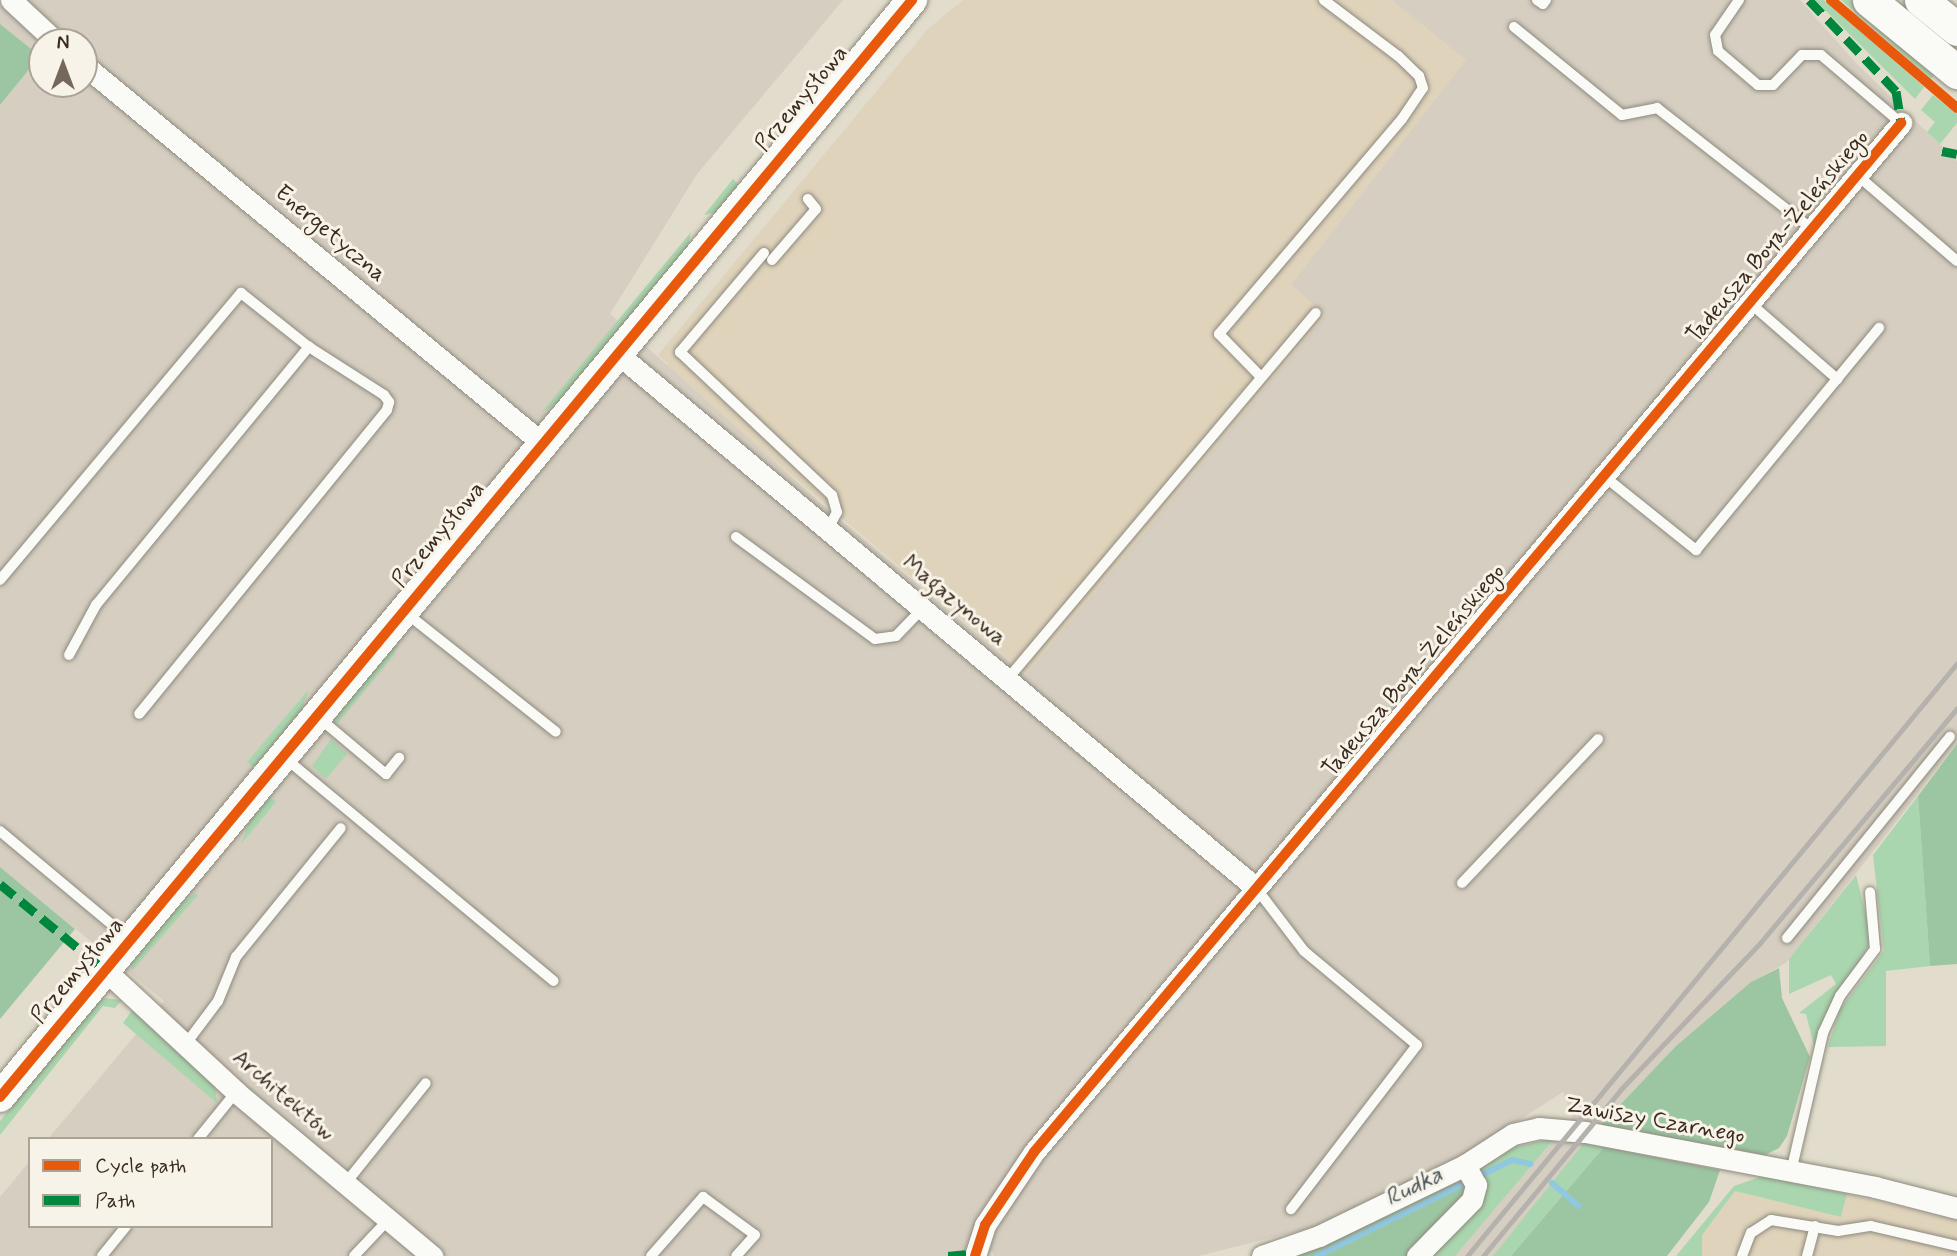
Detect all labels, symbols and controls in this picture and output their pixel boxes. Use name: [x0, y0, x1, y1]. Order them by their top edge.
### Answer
north arrow: [28, 28, 98, 98]
text: N: [57, 31, 69, 56]
street label: Przemysłowa: [750, 40, 854, 158]
street label: Tadeusza Boya-Żeleńskiego: [1681, 125, 1875, 349]
street label: Energetyczna: [269, 179, 391, 289]
street label: Przemysłowa: [387, 476, 491, 594]
street label: Magazynowa: [896, 549, 1012, 653]
street label: Tadeusza Boya-Żeleńskiego: [1317, 559, 1511, 783]
street label: Przemysłowa: [26, 912, 130, 1030]
street label: Architektów: [226, 1044, 340, 1148]
street label: Zawiszy Czarnego: [1564, 1092, 1746, 1150]
legend: [28, 1137, 273, 1228]
text: Cycle path: [95, 1152, 186, 1180]
water label: Rudka: [1380, 1161, 1448, 1213]
text: Path: [95, 1187, 135, 1215]

